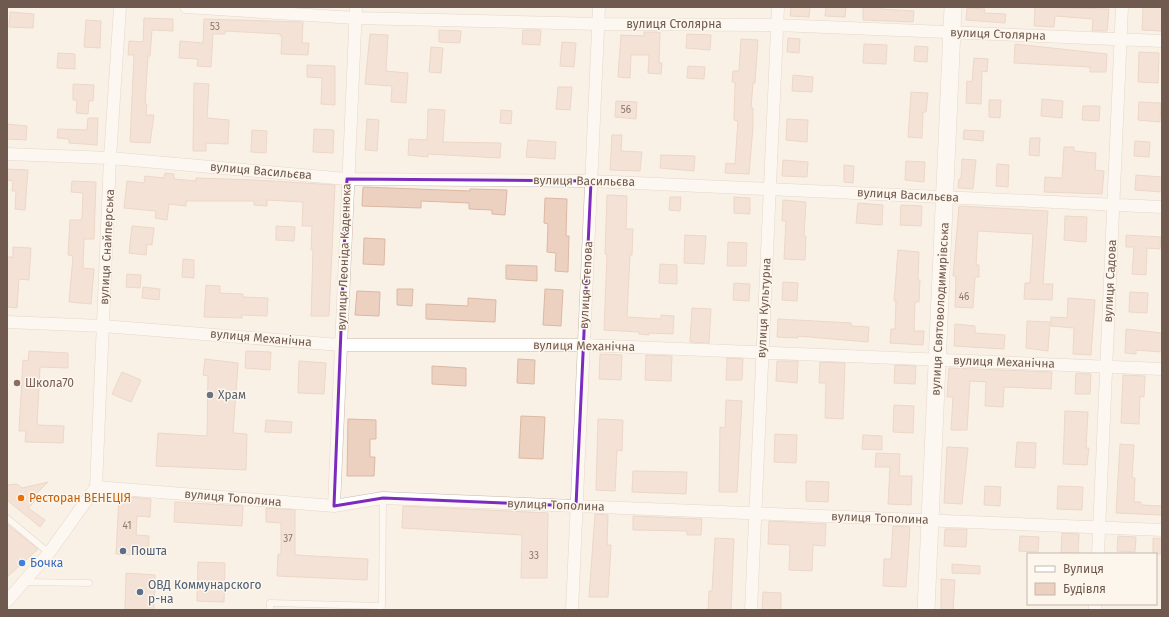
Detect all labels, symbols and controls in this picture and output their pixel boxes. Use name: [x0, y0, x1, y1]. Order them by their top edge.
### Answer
street label: вулиця Столярна: [626, 17, 722, 31]
house number: 53: [210, 21, 220, 33]
street label: вулиця Столярна: [950, 25, 1046, 43]
house number: 56: [621, 104, 631, 116]
street label: вулиця Васильєва: [210, 160, 312, 182]
street label: вулиця Васильєва: [533, 173, 635, 189]
street label: вулиця Леоніда Каденюка: [334, 183, 354, 331]
street label: вулиця Васильєва: [857, 185, 959, 205]
street label: вулиця Снайперська: [97, 189, 117, 305]
street label: вулиця Святоволодимирівська: [928, 222, 952, 396]
street label: вулиця Садова: [1101, 239, 1119, 323]
street label: вулиця Степова: [577, 241, 595, 329]
street label: вулиця Культурна: [754, 257, 774, 359]
house number: 46: [959, 291, 969, 303]
street label: вулиця Механічна: [210, 327, 312, 349]
street label: вулиця Механічна: [533, 338, 635, 354]
street label: вулиця Механічна: [953, 353, 1055, 371]
place label: Школа70: [25, 376, 74, 390]
marker: Школа70: [12, 378, 22, 388]
place label: Храм: [218, 388, 246, 402]
marker: Храм: [205, 390, 215, 400]
street label: вулиця Тополина: [184, 487, 282, 509]
place label: Ресторан ВЕНЕЦІЯ: [29, 491, 131, 505]
marker: Ресторан ВЕНЕЦІЯ: [16, 493, 26, 503]
street label: вулиця Тополина: [507, 496, 605, 514]
street label: вулиця Тополина: [831, 509, 929, 527]
house number: 41: [122, 520, 132, 532]
house number: 37: [283, 533, 293, 545]
place label: Пошта: [131, 544, 167, 558]
marker: Пошта: [118, 546, 128, 556]
house number: 33: [529, 550, 539, 562]
legend: [1027, 553, 1157, 605]
place label: Бочка: [30, 556, 63, 570]
marker: Бочка: [17, 558, 27, 568]
text: Вулиця: [1063, 562, 1104, 576]
place label: ОВД Коммунарского р-на: [148, 578, 261, 606]
text: Будівля: [1063, 582, 1106, 596]
marker: ОВД Коммунарского р-на: [135, 587, 145, 597]

